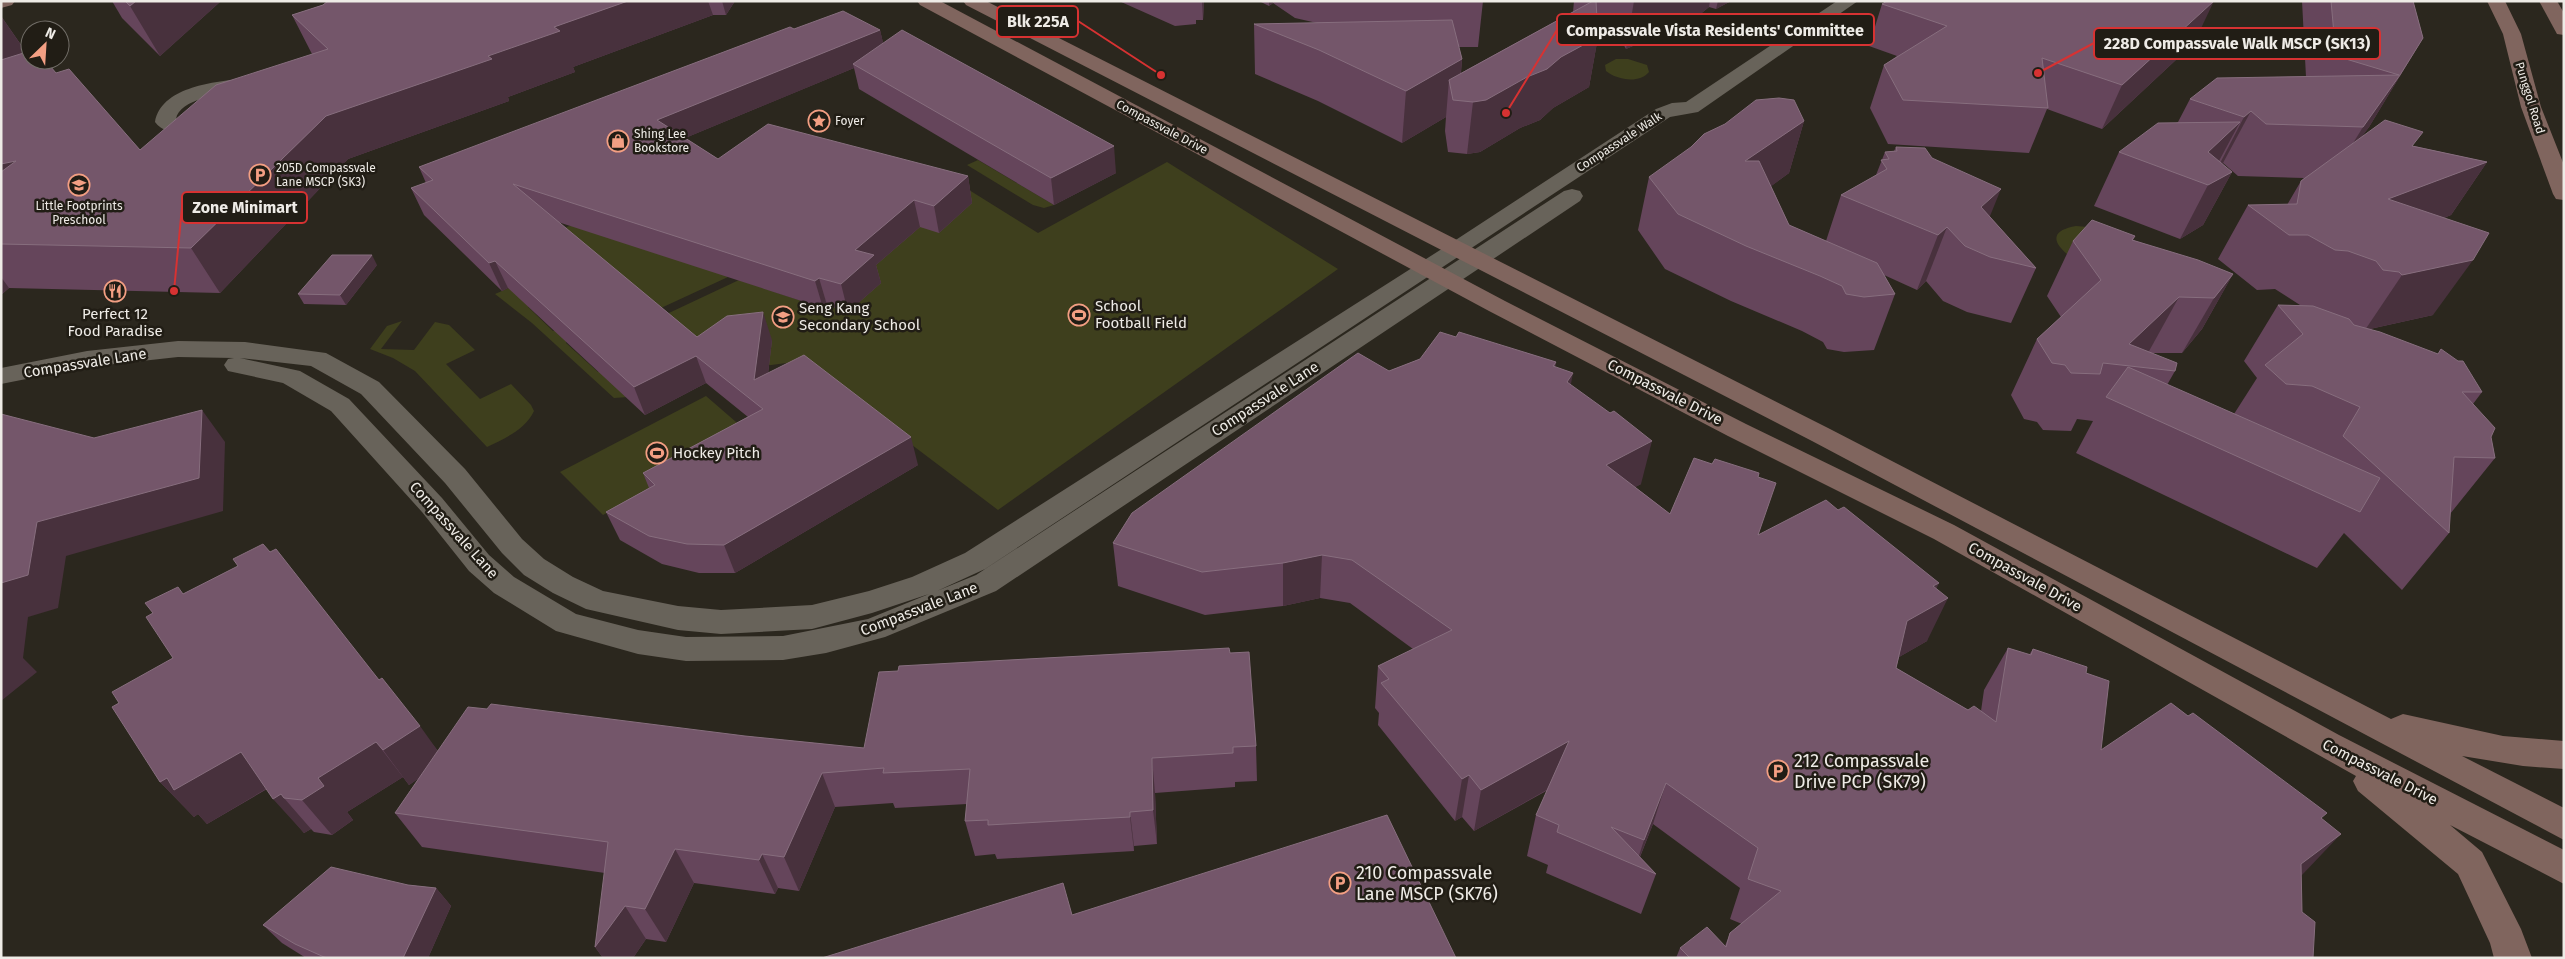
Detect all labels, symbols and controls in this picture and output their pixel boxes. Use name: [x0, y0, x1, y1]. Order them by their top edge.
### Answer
callout: Blk 225A: [997, 6, 1078, 37]
text: Blk 225A: [1007, 12, 1069, 31]
callout: Compassvale Vista Residents' Committee: [1557, 14, 1874, 45]
north arrow: [20, 20, 70, 70]
text: Compassvale Vista Residents' Committee: [1566, 21, 1864, 40]
text: N: [42, 24, 58, 43]
callout: 228D Compassvale Walk MSCP (SK13): [2094, 28, 2380, 59]
text: 228D Compassvale Walk MSCP (SK13): [2104, 34, 2370, 53]
street label: Punggol Road: [2512, 60, 2548, 136]
street label: Compassvale Drive: [1114, 97, 1210, 157]
place icon: Foyer: [807, 109, 831, 133]
street label: Compassvale Walk: [1574, 109, 1665, 175]
place label: Foyer: [835, 114, 865, 128]
place label: Shing Lee Bookstore: [634, 127, 689, 155]
shop icon: Shing Lee Bookstore: [606, 129, 630, 153]
place label: 205D Compassvale Lane MSCP (SK3): [276, 161, 376, 189]
parking icon: 205D Compassvale Lane MSCP (SK3): [248, 163, 272, 187]
school or university icon: Little Footprints Preschool: [67, 173, 91, 197]
callout: Zone Minimart: [182, 192, 307, 223]
text: Zone Minimart: [192, 198, 298, 217]
place label: Little Footprints Preschool: [35, 199, 123, 227]
restaurant icon: Perfect 12 Food Paradise: [103, 279, 127, 303]
place label: School Football Field: [1095, 297, 1187, 332]
place label: Seng Kang Secondary School: [799, 299, 921, 334]
sports icon: School Football Field: [1067, 303, 1091, 327]
place label: Perfect 12 Food Paradise: [67, 305, 163, 340]
school or university icon: Seng Kang Secondary School: [771, 305, 795, 329]
street label: Compassvale Lane: [22, 344, 148, 382]
street label: Compassvale Drive: [1604, 355, 1726, 429]
street label: Compassvale Lane: [1208, 358, 1322, 440]
sports icon: Hockey Pitch: [645, 441, 669, 465]
place label: Hockey Pitch: [673, 444, 760, 462]
street label: Compassvale Lane: [406, 478, 502, 582]
street label: Compassvale Drive: [1965, 538, 2085, 616]
street label: Compassvale Lane: [858, 578, 980, 640]
street label: Compassvale Drive: [2319, 735, 2441, 809]
place label: 212 Compassvale Drive PCP (SK79): [1794, 750, 1929, 793]
parking icon: 212 Compassvale Drive PCP (SK79): [1766, 759, 1790, 783]
place label: 210 Compassvale Lane MSCP (SK76): [1356, 862, 1498, 905]
parking icon: 210 Compassvale Lane MSCP (SK76): [1328, 871, 1352, 895]

